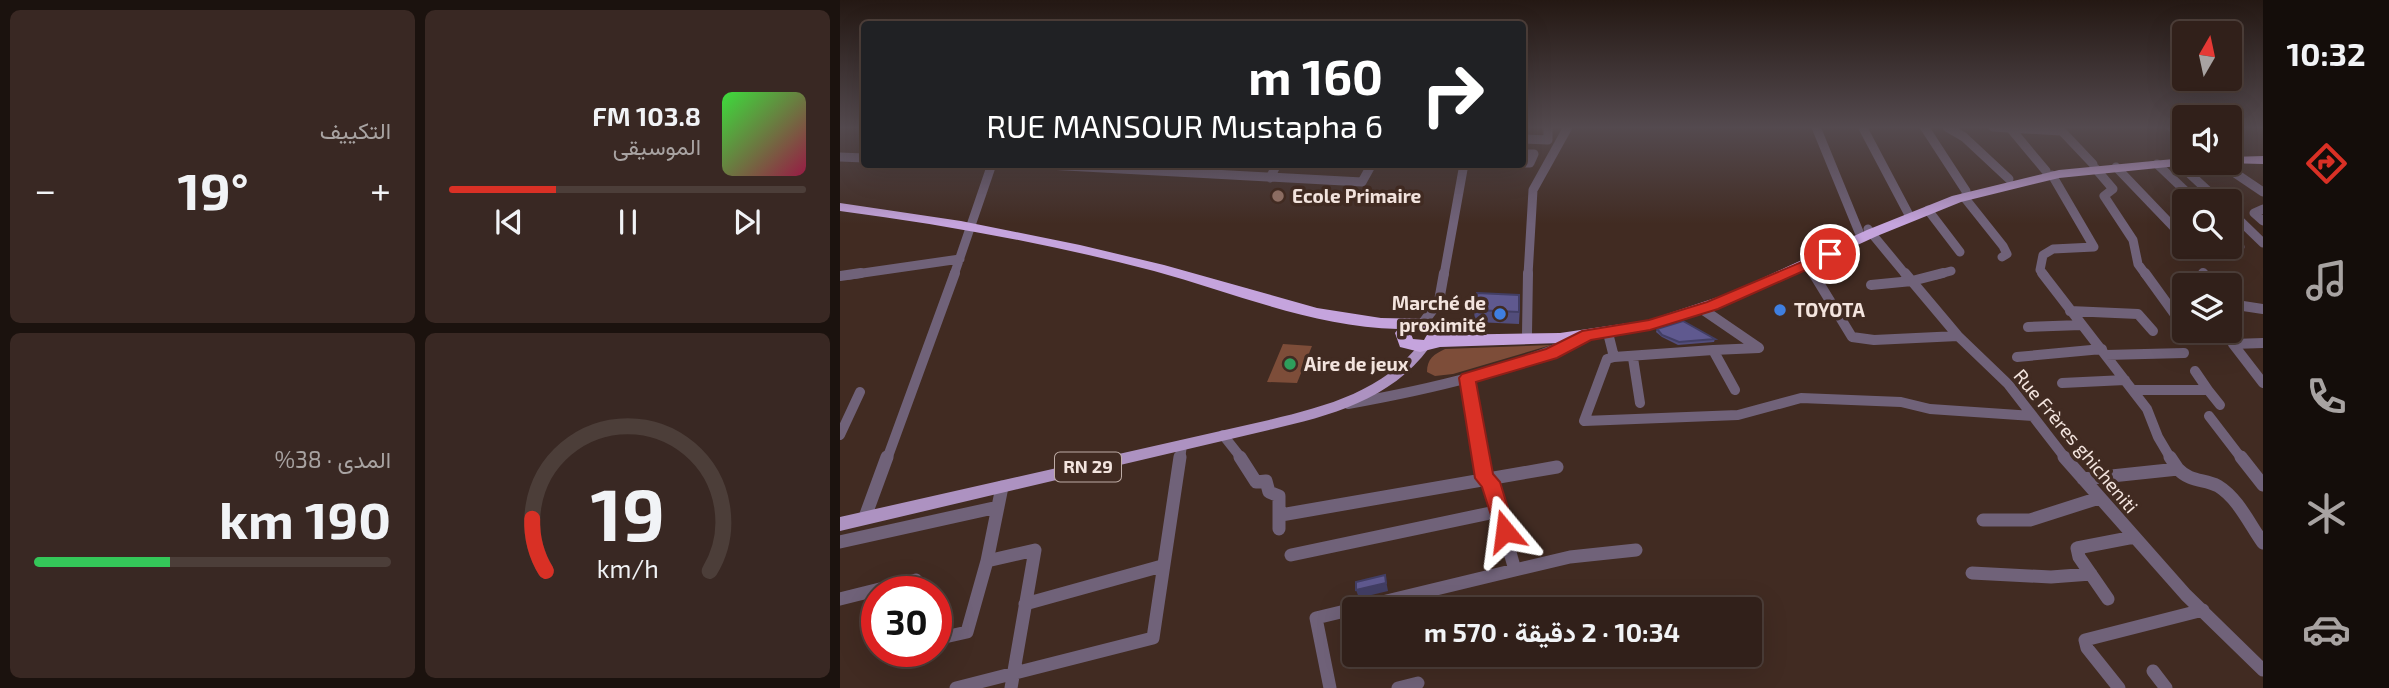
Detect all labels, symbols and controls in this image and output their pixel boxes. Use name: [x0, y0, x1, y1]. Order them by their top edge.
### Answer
north arrow: [2172, 21, 2242, 91]
map controls: [2172, 21, 2242, 343]
text: 10:32: [2287, 34, 2366, 72]
text: 160 m: [1248, 46, 1383, 105]
icon: right: [1407, 49, 1498, 140]
text: 103.8 FM: [592, 100, 701, 131]
button: sound: [2172, 105, 2242, 175]
text: 6 RUE MANSOUR Mustapha: [986, 106, 1383, 144]
text: التكييف: [320, 116, 391, 144]
text: الموسيقى: [613, 132, 701, 160]
icon: directions: [2302, 139, 2351, 188]
text: 19°: [178, 158, 249, 220]
text: −: [34, 166, 56, 212]
text: +: [370, 166, 391, 212]
place label: Ecole Primaire: [1292, 184, 1422, 207]
marker: Ecole Primaire: [1270, 188, 1286, 204]
button: search: [2172, 189, 2242, 259]
icon: previous: [490, 203, 528, 241]
icon: pause: [609, 203, 647, 241]
icon: next: [728, 203, 766, 241]
pin: [1800, 224, 1860, 284]
icon: arrive: [1811, 235, 1849, 273]
icon: music: [2302, 256, 2351, 305]
button: layers: [2172, 273, 2242, 343]
place label: Marché de proximité: [1392, 291, 1486, 336]
place label: TOYOTA: [1794, 298, 1865, 321]
marker: TOYOTA: [1772, 302, 1788, 318]
marker: Marché de proximité: [1492, 306, 1508, 322]
place label: Aire de jeux: [1304, 352, 1409, 375]
marker: Aire de jeux: [1282, 356, 1298, 372]
street label: Rue Frères ghicheniti: [2010, 364, 2143, 517]
icon: phone: [2302, 372, 2351, 421]
text: المدى · 38%: [274, 445, 391, 473]
road number: RN 29: [1055, 452, 1121, 481]
text: 19: [590, 469, 665, 557]
text: 190 km: [219, 487, 391, 549]
icon: climate: [2302, 489, 2351, 538]
position arrow: [1468, 494, 1542, 568]
text: km/h: [596, 553, 659, 583]
speed limit sign: 30: [861, 576, 952, 667]
icon: car: [2302, 605, 2351, 654]
text: 10:34 · 2 دقيقة · 570 m: [1424, 616, 1680, 647]

